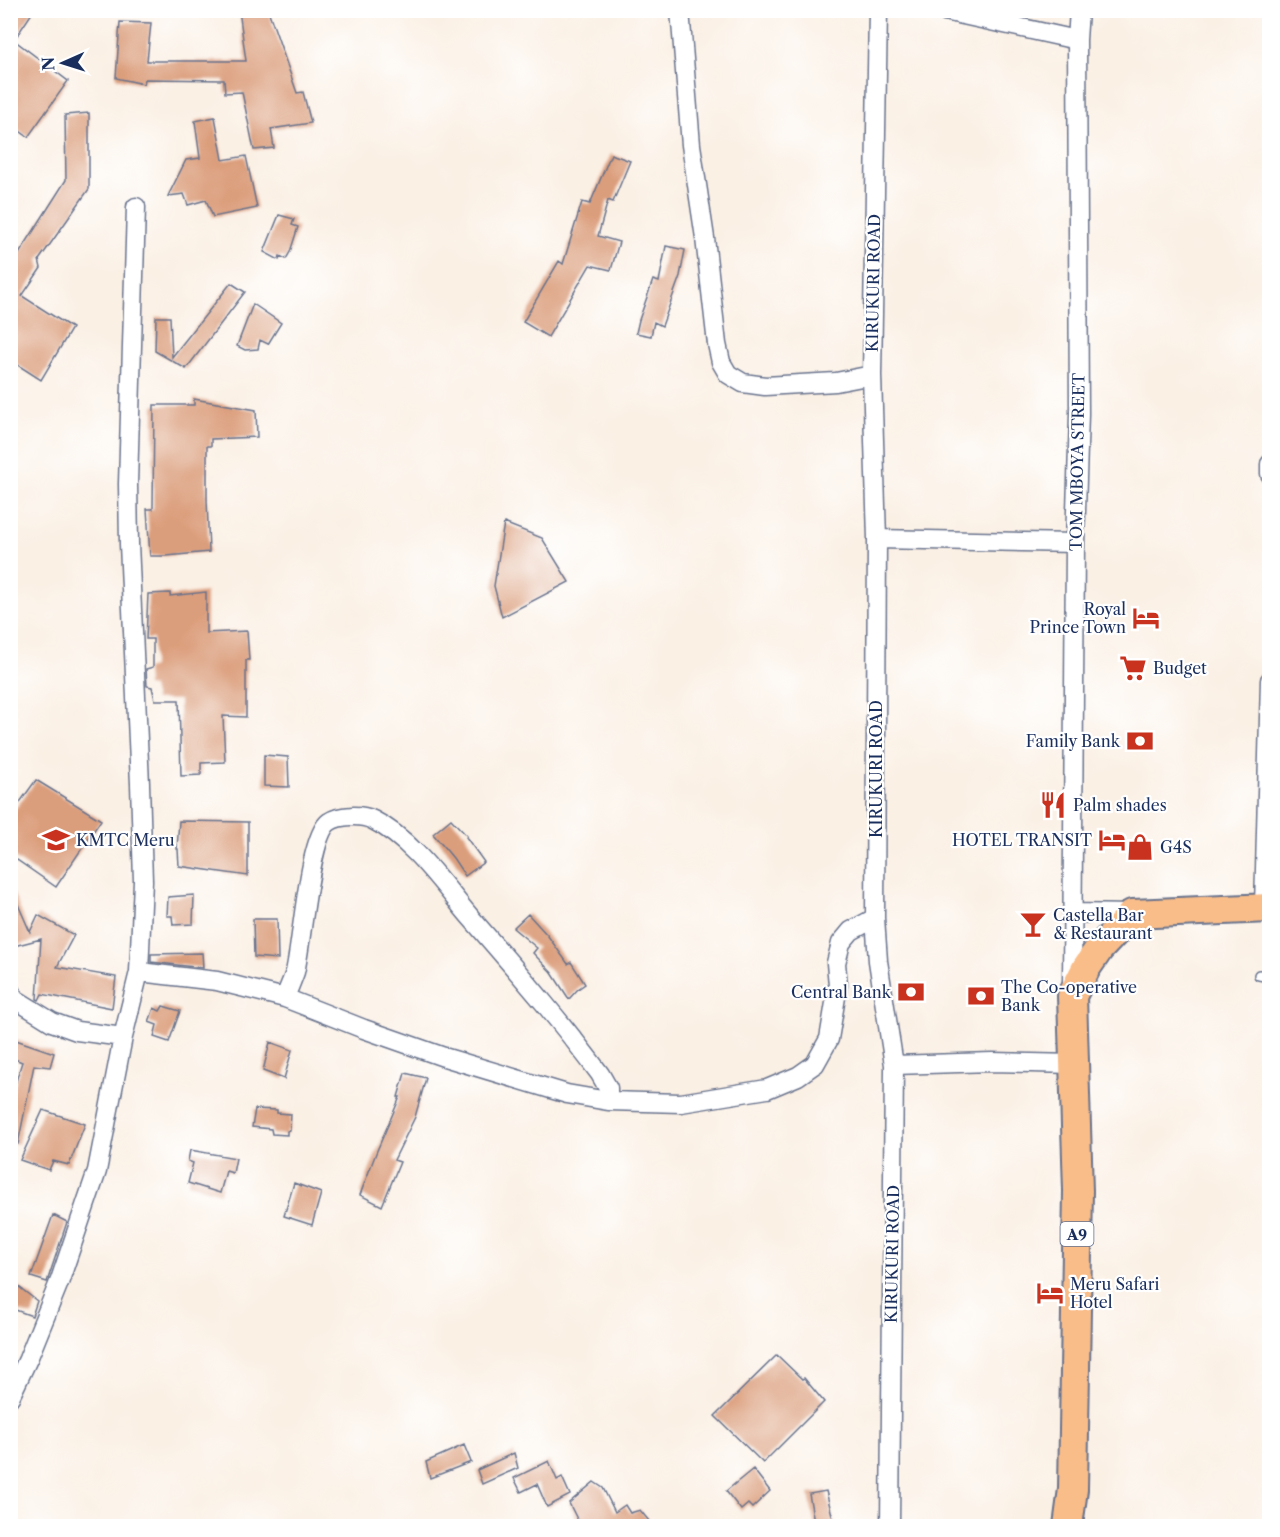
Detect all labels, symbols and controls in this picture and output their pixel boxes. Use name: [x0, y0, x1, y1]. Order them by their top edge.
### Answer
north arrow: [33, 33, 93, 93]
text: N: [38, 56, 58, 71]
street label: KIRUKURI ROAD: [862, 214, 884, 352]
street label: TOM MBOYA STREET: [1065, 373, 1089, 551]
place label: Royal Prince Town: [1030, 599, 1126, 637]
hotel icon: Royal Prince Town: [1131, 603, 1161, 633]
supermarket icon: Budget: [1118, 653, 1148, 683]
place label: Budget: [1153, 658, 1207, 678]
street label: KIRUKURI ROAD: [866, 700, 886, 838]
bank icon: Family Bank: [1125, 726, 1155, 756]
place label: Family Bank: [1026, 731, 1121, 751]
restaurant icon: Palm shades: [1038, 790, 1068, 820]
place label: Palm shades: [1073, 795, 1167, 815]
school or university icon: KMTC Meru: [41, 825, 71, 855]
hotel icon: HOTEL TRANSIT: [1097, 825, 1127, 855]
place label: KMTC Meru: [76, 830, 175, 850]
place label: HOTEL TRANSIT: [952, 830, 1092, 850]
shop icon: G4S: [1125, 832, 1155, 862]
place label: G4S: [1160, 837, 1192, 857]
place label: Castella Bar & Restaurant: [1053, 905, 1153, 943]
bar icon: Castella Bar & Restaurant: [1018, 909, 1048, 939]
bank icon: Central Bank: [896, 977, 926, 1007]
place label: The Co-operative Bank: [1001, 977, 1137, 1015]
bank icon: The Co-operative Bank: [966, 981, 996, 1011]
place label: Central Bank: [791, 982, 892, 1002]
street label: KIRUKURI ROAD: [881, 1185, 903, 1323]
road number: A9: [1060, 1222, 1094, 1246]
place label: Meru Safari Hotel: [1070, 1274, 1159, 1312]
hotel icon: Meru Safari Hotel: [1035, 1278, 1065, 1308]

